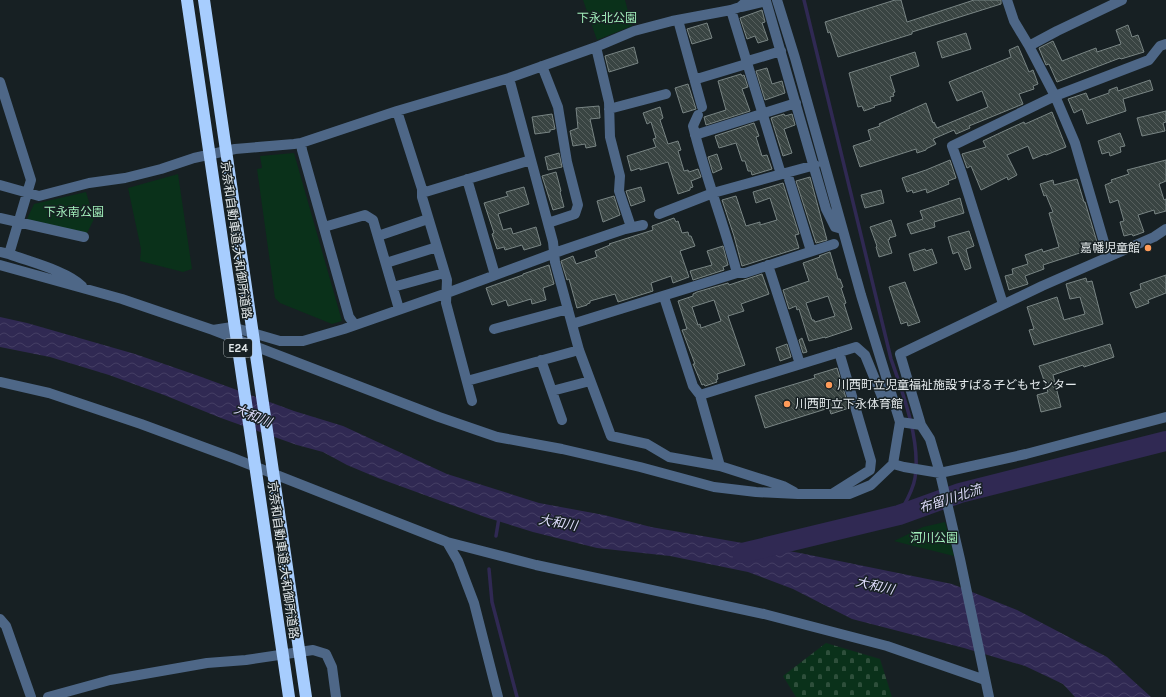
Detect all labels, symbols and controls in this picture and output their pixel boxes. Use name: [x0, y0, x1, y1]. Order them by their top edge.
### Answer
park label: 下永北公園: [577, 11, 637, 25]
street label: 京奈和自動車道;大和御所道路: [218, 160, 254, 320]
park label: 下永南公園: [44, 205, 104, 219]
place label: 嘉幡児童館: [1080, 241, 1140, 255]
marker: 嘉幡児童館: [1143, 243, 1153, 253]
road number: E24: [224, 339, 252, 357]
place label: 川西町立児童福祉施設すばる子どもセンター: [837, 378, 1077, 392]
marker: 川西町立児童福祉施設すばる子どもセンター: [824, 380, 834, 390]
place label: 川西町立下永体育館: [795, 397, 903, 411]
marker: 川西町立下永体育館: [782, 399, 792, 409]
water label: 大和川: [232, 401, 276, 430]
street label: 京奈和自動車道;大和御所道路: [265, 480, 301, 640]
water label: 布留川北流: [917, 481, 985, 516]
water label: 大和川: [537, 512, 580, 534]
park label: 河川公園: [910, 531, 958, 545]
water label: 大和川: [854, 574, 898, 598]

